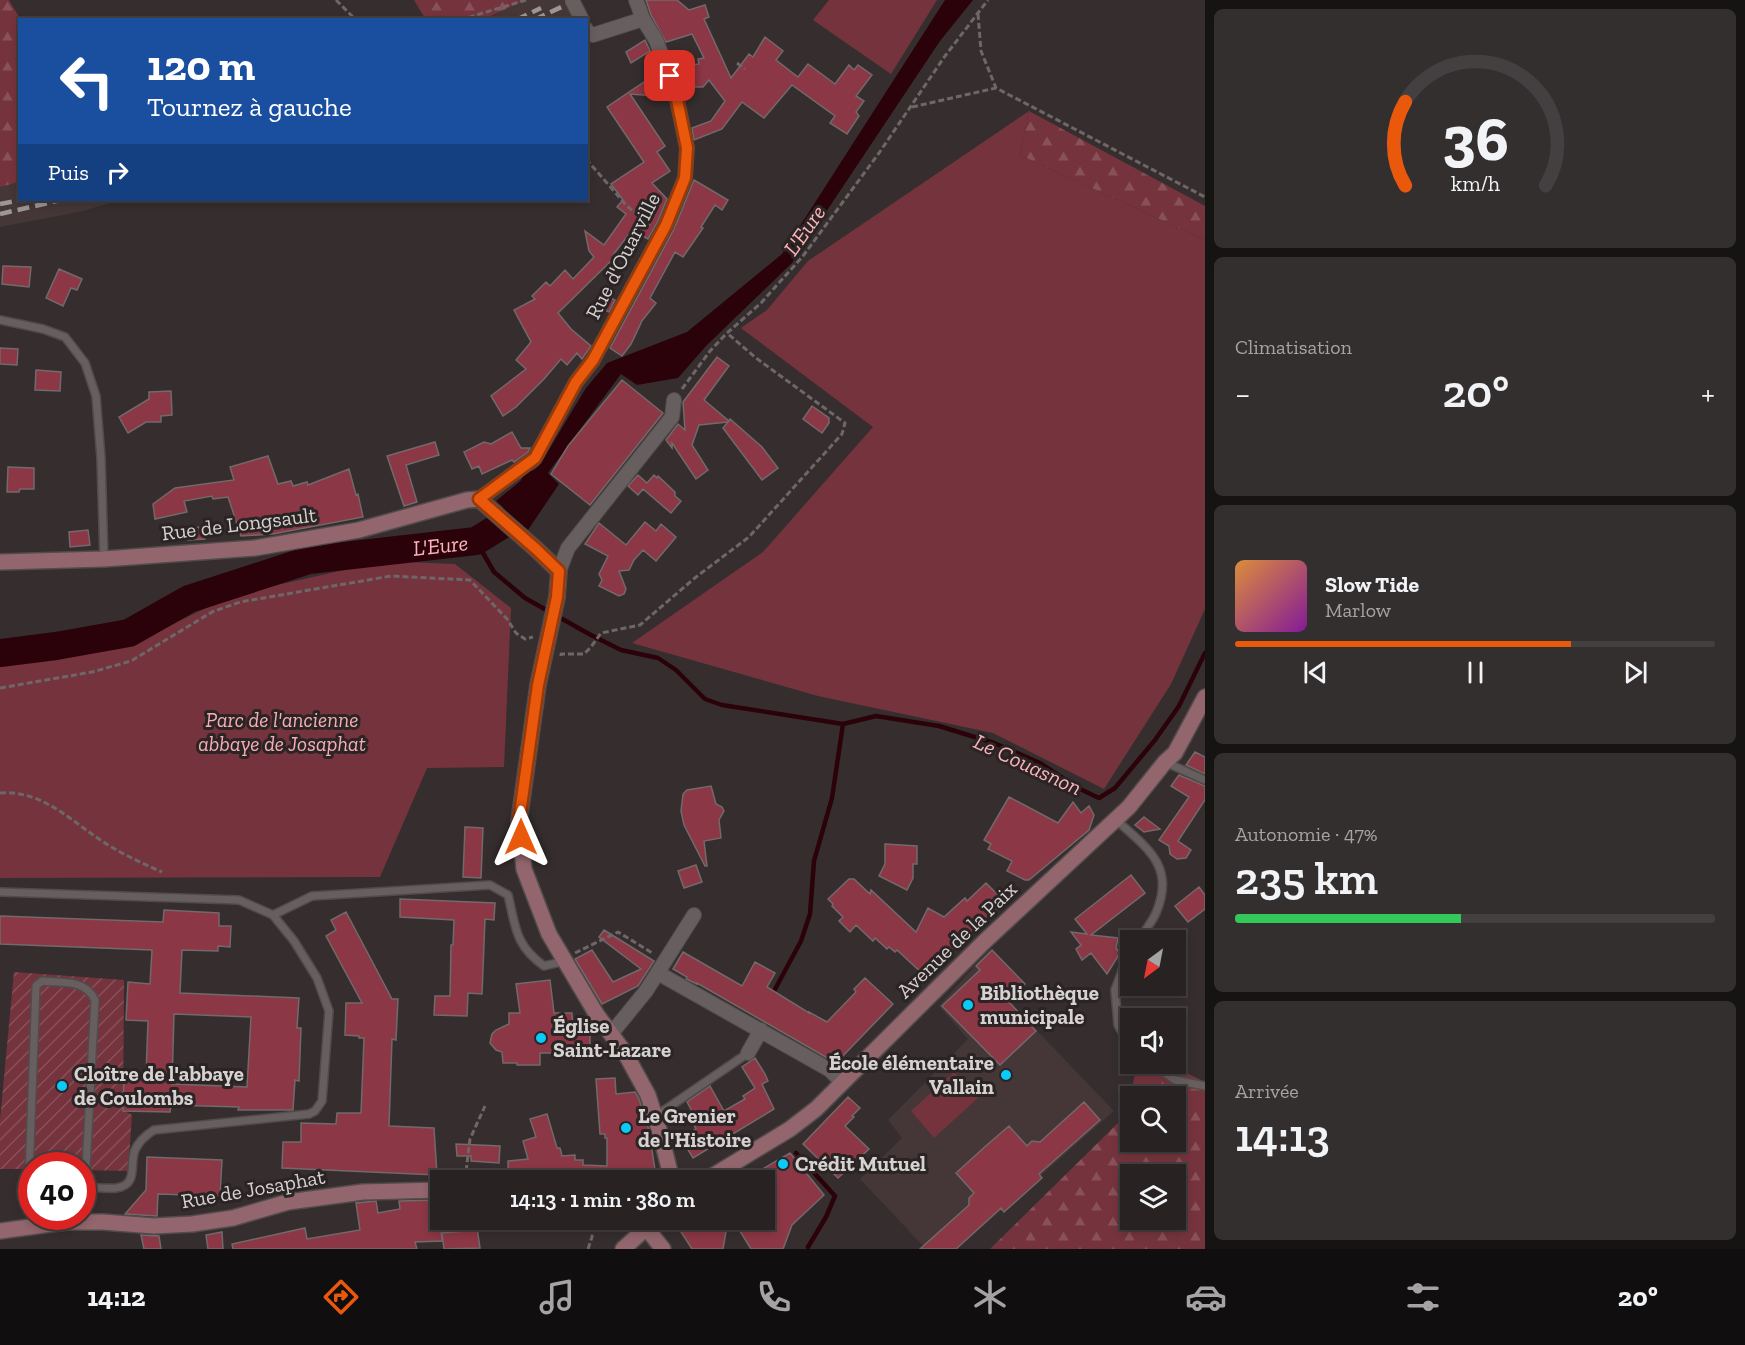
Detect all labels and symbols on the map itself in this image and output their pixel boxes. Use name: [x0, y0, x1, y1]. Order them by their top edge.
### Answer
pin: [644, 50, 695, 101]
street label: Rue d'Ouarville: [580, 188, 665, 323]
water label: L'Eure: [777, 200, 831, 261]
street label: Rue de Longsault: [160, 502, 318, 545]
water label: L'Eure: [411, 529, 470, 562]
park label: Parc de l'ancienne abbaye de Josaphat: [198, 707, 366, 756]
water label: Le Couasnon: [970, 728, 1086, 801]
position arrow: [489, 805, 553, 869]
street label: Avenue de la Paix: [892, 876, 1022, 1003]
north arrow: [1120, 930, 1186, 996]
place label: Bibliothèque municipale: [980, 980, 1099, 1029]
marker: Bibliothèque municipale: [961, 998, 975, 1012]
place label: Église Saint-Lazare: [553, 1013, 671, 1062]
marker: Église Saint-Lazare: [534, 1031, 548, 1045]
place label: École élémentaire Vallain: [829, 1050, 995, 1099]
place label: Cloître de l'abbaye de Coulombs: [74, 1061, 244, 1110]
marker: École élémentaire Vallain: [999, 1068, 1013, 1082]
marker: Cloître de l'abbaye de Coulombs: [55, 1079, 69, 1093]
place label: Le Grenier de l'Histoire: [638, 1103, 751, 1152]
marker: Le Grenier de l'Histoire: [619, 1121, 633, 1135]
place label: Crédit Mutuel: [795, 1151, 926, 1176]
speed limit sign: 40: [18, 1152, 96, 1230]
marker: Crédit Mutuel: [776, 1157, 790, 1171]
street label: Rue de Josaphat: [179, 1164, 327, 1213]

